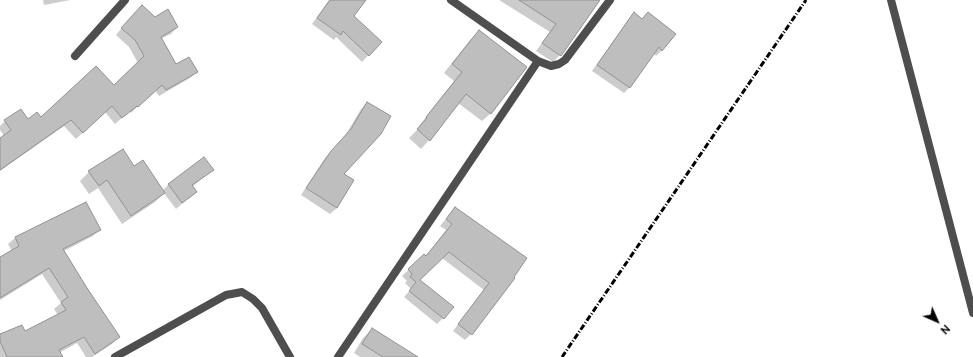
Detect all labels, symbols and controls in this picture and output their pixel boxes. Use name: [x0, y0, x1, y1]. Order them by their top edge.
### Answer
north arrow: [917, 301, 957, 341]
text: N: [938, 322, 953, 337]

